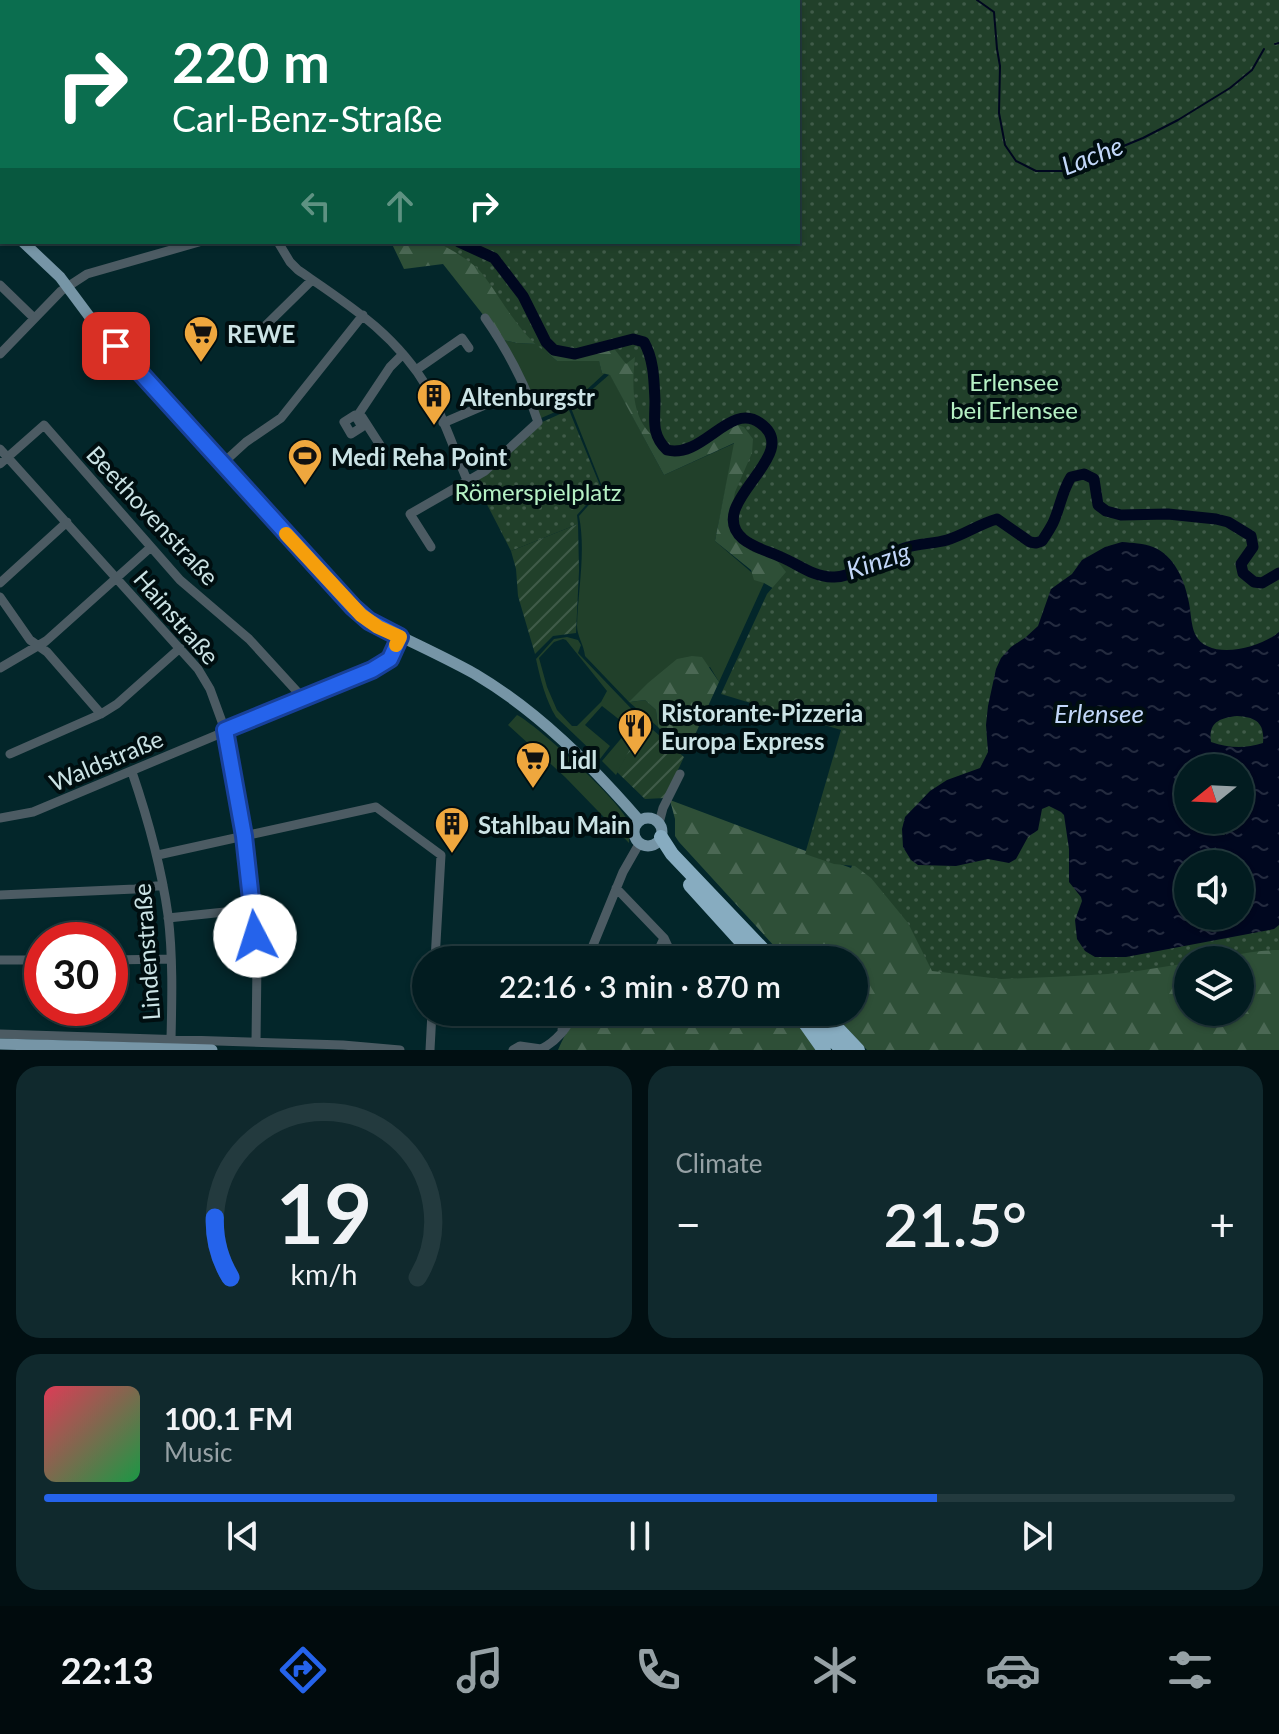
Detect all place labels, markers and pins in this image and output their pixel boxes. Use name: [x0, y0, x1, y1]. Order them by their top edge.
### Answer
pin: [82, 312, 150, 380]
supermarket icon: REWE: [182, 314, 220, 364]
place label: REWE: [227, 319, 295, 348]
building icon: Altenburgstr: [415, 377, 453, 427]
place label: Altenburgstr: [459, 382, 595, 411]
sports icon: Medi Reha Point: [286, 437, 324, 487]
place label: Medi Reha Point: [331, 442, 507, 471]
place label: Ristorante-Pizzeria Europa Express: [661, 698, 863, 755]
restaurant icon: Ristorante-Pizzeria Europa Express: [616, 707, 654, 757]
supermarket icon: Lidl: [514, 740, 552, 790]
place label: Lidl: [559, 745, 597, 774]
building icon: Stahlbau Main: [433, 805, 471, 855]
place label: Stahlbau Main: [478, 810, 631, 839]

